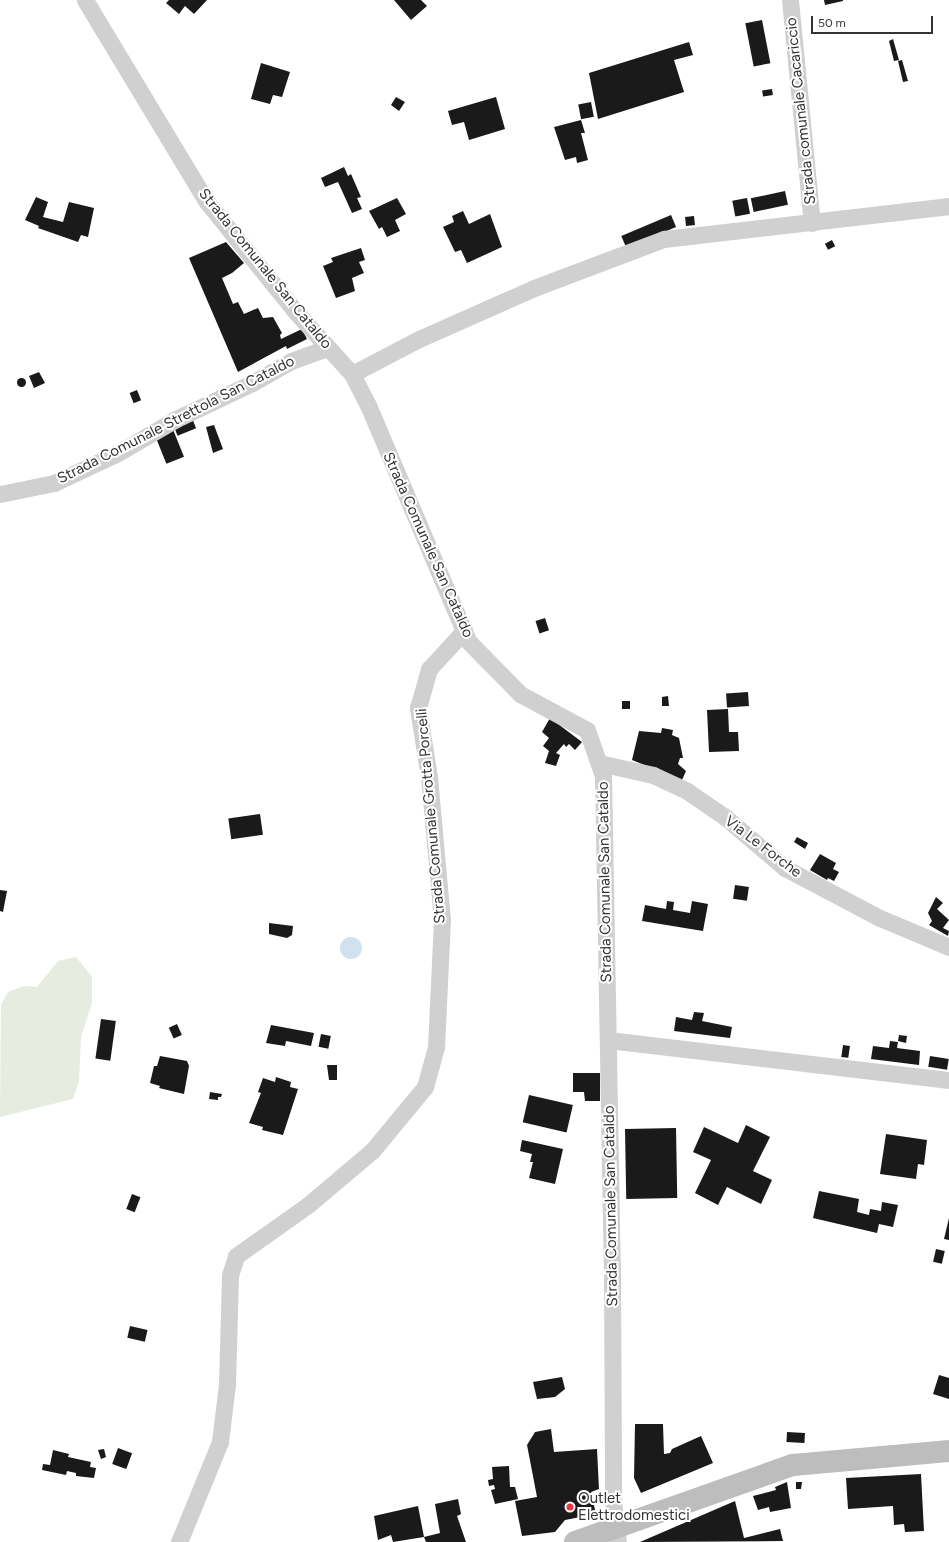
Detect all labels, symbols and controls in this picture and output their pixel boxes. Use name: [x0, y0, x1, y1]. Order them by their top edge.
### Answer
scale bar: [813, 8, 935, 34]
text: 50 m: [818, 16, 846, 30]
street label: Strada comunale Cacariccio: [782, 17, 820, 205]
street label: Strada Comunale San Cataldo: [195, 185, 335, 353]
street label: Strada Comunale Strettola San Cataldo: [54, 352, 298, 488]
street label: Strada Comunale San Cataldo: [379, 449, 477, 641]
street label: Strada Comunale Grotta Porcelli: [413, 708, 449, 924]
street label: Strada Comunale San Cataldo: [594, 781, 616, 983]
street label: Via Le Forche: [721, 812, 805, 882]
street label: Strada Comunale San Cataldo: [600, 1105, 622, 1307]
place label: Outlet Elettrodomestici: [578, 1489, 690, 1524]
marker: Outlet Elettrodomestici: [565, 1502, 575, 1512]

